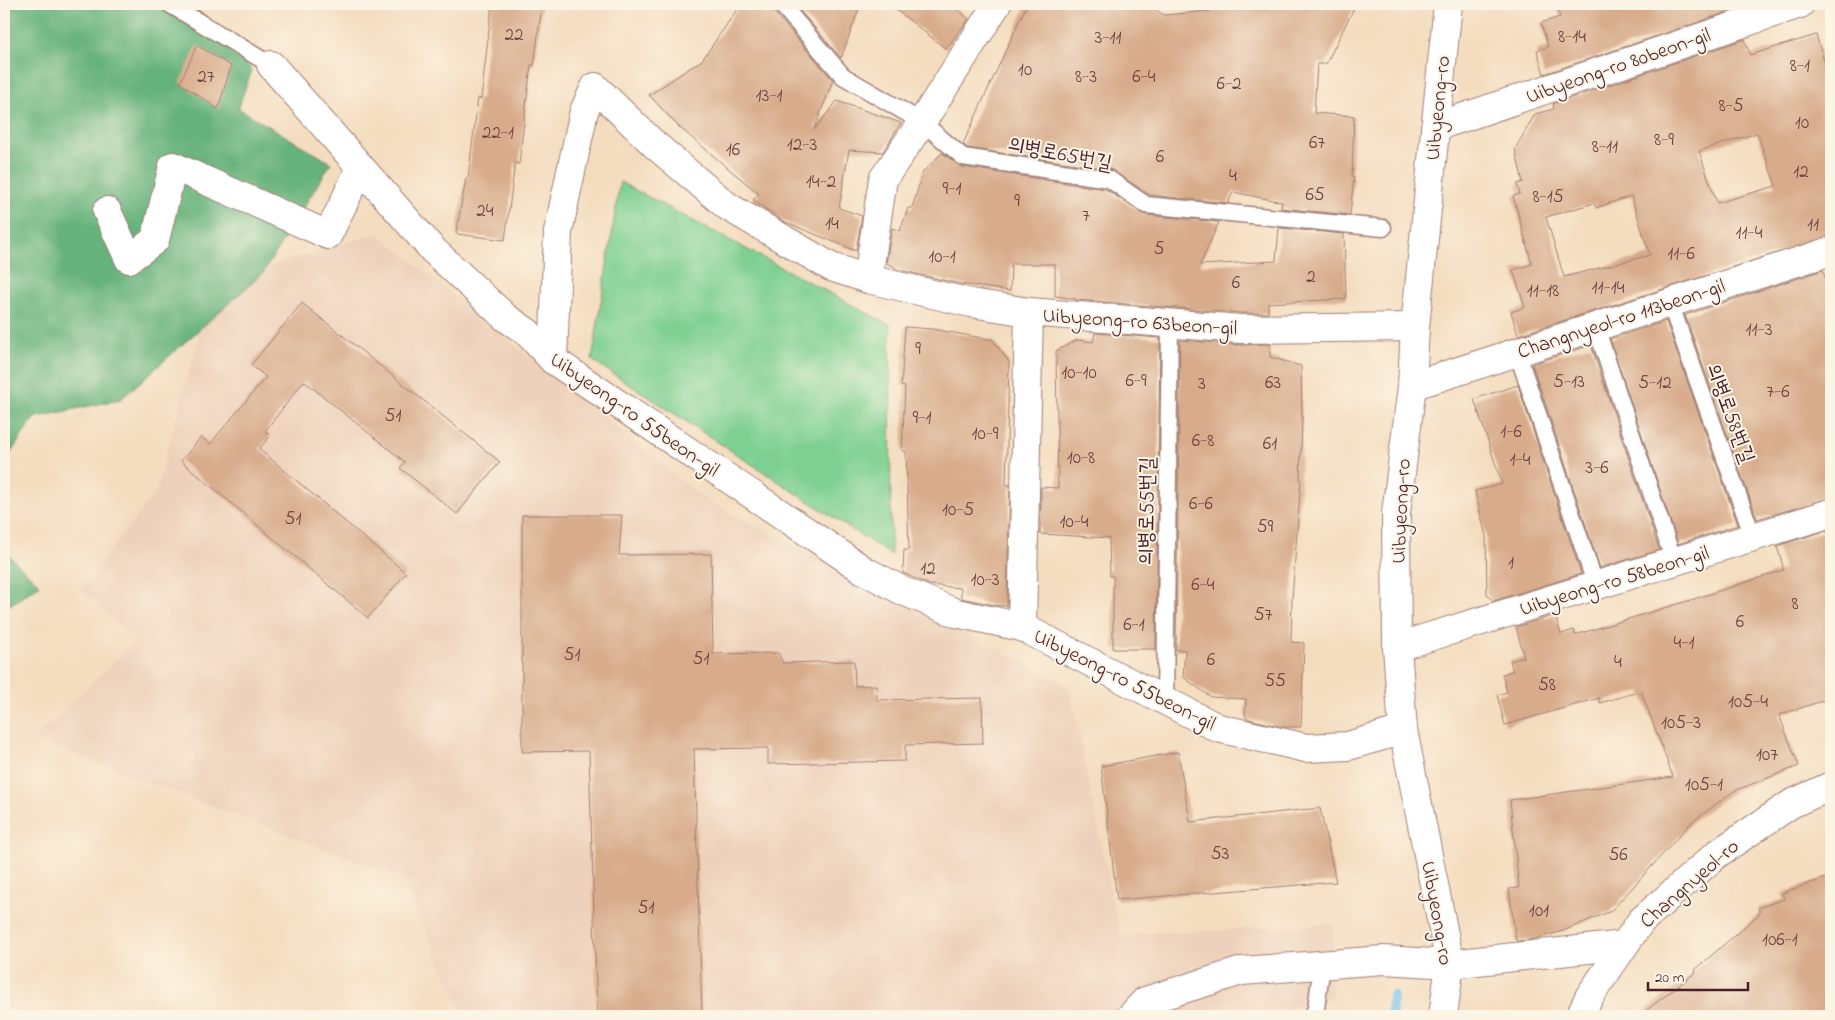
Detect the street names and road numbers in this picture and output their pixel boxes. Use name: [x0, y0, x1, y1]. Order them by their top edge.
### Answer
street label: Uibyeong-ro 80beon-gil: [1522, 21, 1716, 115]
street label: Uibyeong-ro: [1419, 54, 1461, 162]
street label: 의병로65번길: [1005, 130, 1114, 180]
street label: Changnyeol-ro 113beon-gil: [1514, 272, 1730, 370]
street label: Uibyeong-ro 63beon-gil: [1041, 301, 1238, 347]
street label: Uibyeong-ro 55beon-gil: [542, 346, 725, 487]
street label: 의병로58번길: [1697, 360, 1761, 468]
street label: 의병로55번길: [1132, 456, 1164, 566]
street label: Uibyeong-ro: [1384, 458, 1422, 565]
street label: Uibyeong-ro 58beon-gil: [1516, 539, 1714, 627]
street label: Uibyeong-ro 55beon-gil: [1027, 622, 1220, 742]
street label: Changnyeol-ro: [1634, 833, 1748, 938]
street label: Uibyeong-ro: [1410, 859, 1460, 968]

